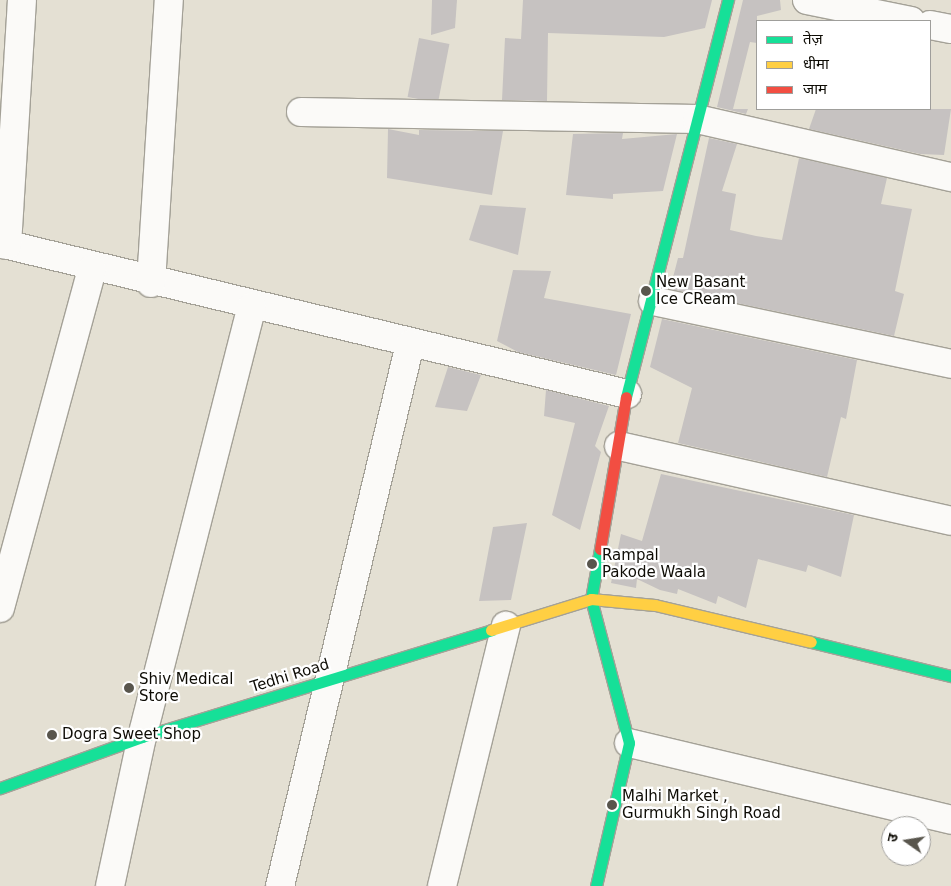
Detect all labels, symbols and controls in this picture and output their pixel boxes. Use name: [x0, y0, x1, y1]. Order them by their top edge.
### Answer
legend: [756, 20, 931, 110]
text: तेज़: [803, 30, 823, 48]
text: धीमा: [803, 55, 829, 73]
text: जाम: [803, 80, 827, 98]
place label: New Basant Ice CReam: [656, 273, 745, 308]
marker: New Basant Ice CReam: [640, 285, 652, 297]
place label: Rampal Pakode Waala: [602, 546, 706, 581]
marker: Rampal Pakode Waala: [586, 558, 598, 570]
street label: Tedhi Road: [248, 655, 332, 697]
place label: Shiv Medical Store: [139, 670, 233, 705]
marker: Shiv Medical Store: [123, 682, 135, 694]
place label: Dogra Sweet Shop: [62, 726, 201, 744]
marker: Dogra Sweet Shop: [46, 729, 58, 741]
place label: Malhi Market , Gurmukh Singh Road: [622, 787, 781, 822]
marker: Malhi Market , Gurmukh Singh Road: [606, 799, 618, 811]
north arrow: [881, 816, 931, 866]
text: उ: [884, 832, 901, 844]

